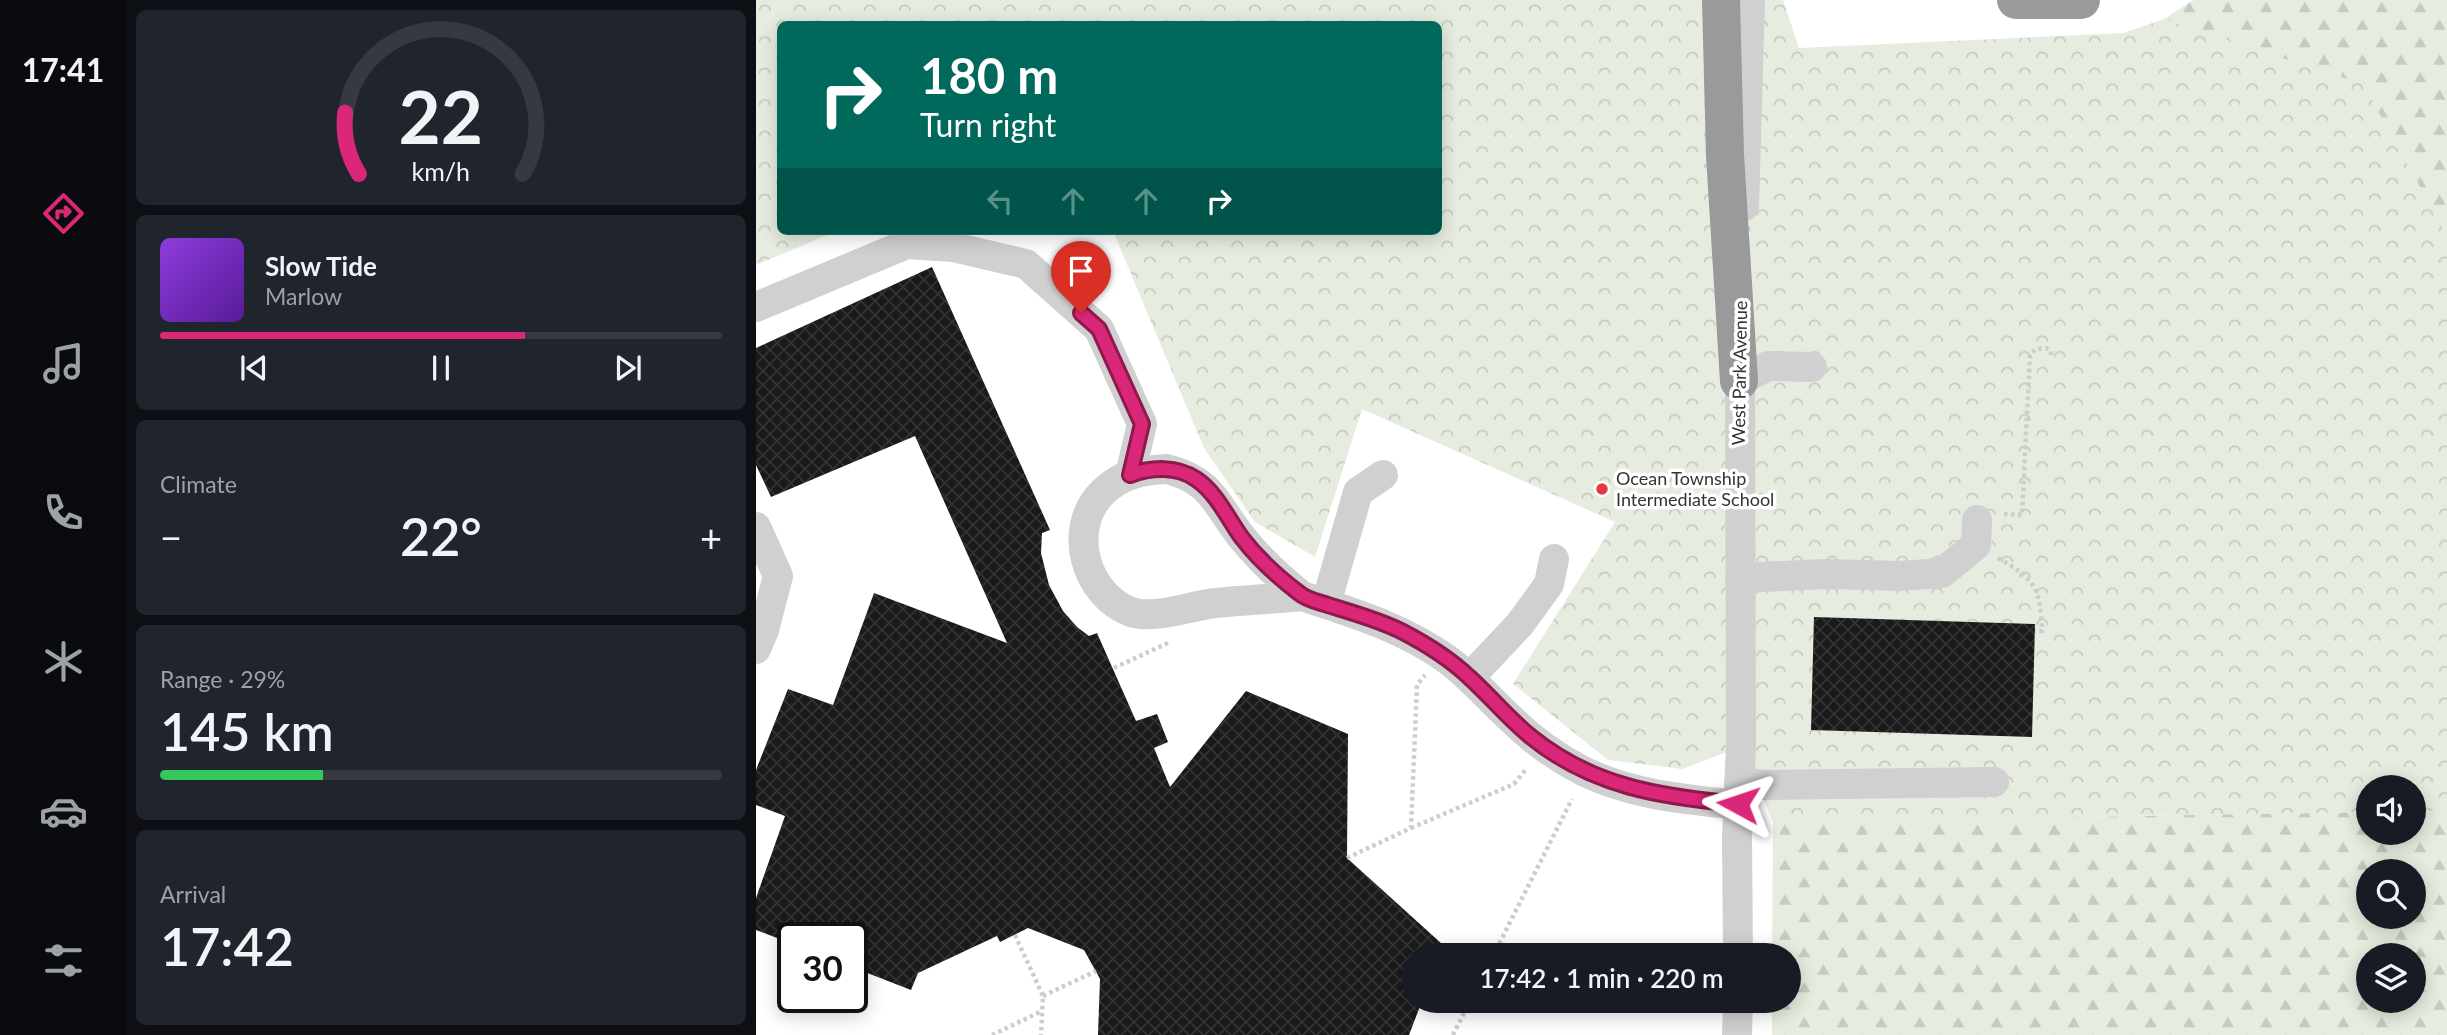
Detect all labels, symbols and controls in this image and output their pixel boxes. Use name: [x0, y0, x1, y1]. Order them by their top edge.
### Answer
text: 180 m: [920, 46, 1058, 104]
icon: right: [805, 49, 896, 140]
text: 17:41: [22, 50, 104, 89]
text: 22: [399, 72, 483, 160]
text: Turn right: [920, 105, 1056, 144]
text: km/h: [412, 155, 470, 185]
icon: left: [981, 182, 1019, 220]
icon: ahead: [1054, 182, 1092, 220]
icon: ahead: [1127, 182, 1165, 220]
icon: right: [1200, 182, 1238, 220]
icon: directions: [39, 189, 88, 238]
pin: [1051, 241, 1111, 313]
text: Slow Tide: [265, 250, 377, 282]
icon: arrive: [1062, 252, 1100, 290]
text: Marlow: [265, 282, 342, 310]
street label: West Park Avenue: [1727, 300, 1751, 446]
icon: music: [39, 339, 88, 388]
icon: previous: [235, 349, 273, 387]
icon: pause: [422, 349, 460, 387]
icon: next: [609, 349, 647, 387]
place label: Ocean Township Intermediate School: [1616, 467, 1774, 510]
text: Climate: [160, 470, 237, 498]
marker: Ocean Township Intermediate School: [1594, 481, 1610, 497]
icon: phone: [39, 488, 88, 537]
text: 22°: [400, 505, 482, 567]
text: −: [160, 514, 182, 560]
text: +: [700, 514, 722, 560]
icon: climate: [39, 637, 88, 686]
text: Range · 29%: [160, 665, 285, 693]
text: 145 km: [160, 700, 334, 762]
position arrow: [1701, 767, 1775, 841]
map controls: [2356, 775, 2426, 1013]
button: sound: [2356, 775, 2426, 845]
icon: car: [39, 787, 88, 836]
button: search: [2356, 859, 2426, 929]
text: Arrival: [160, 880, 226, 908]
text: 17:42: [160, 915, 294, 977]
speed limit sign: 30: [777, 922, 868, 1013]
icon: filters: [39, 936, 88, 985]
button: layers: [2356, 943, 2426, 1013]
text: 17:42 · 1 min · 220 m: [1479, 962, 1724, 994]

